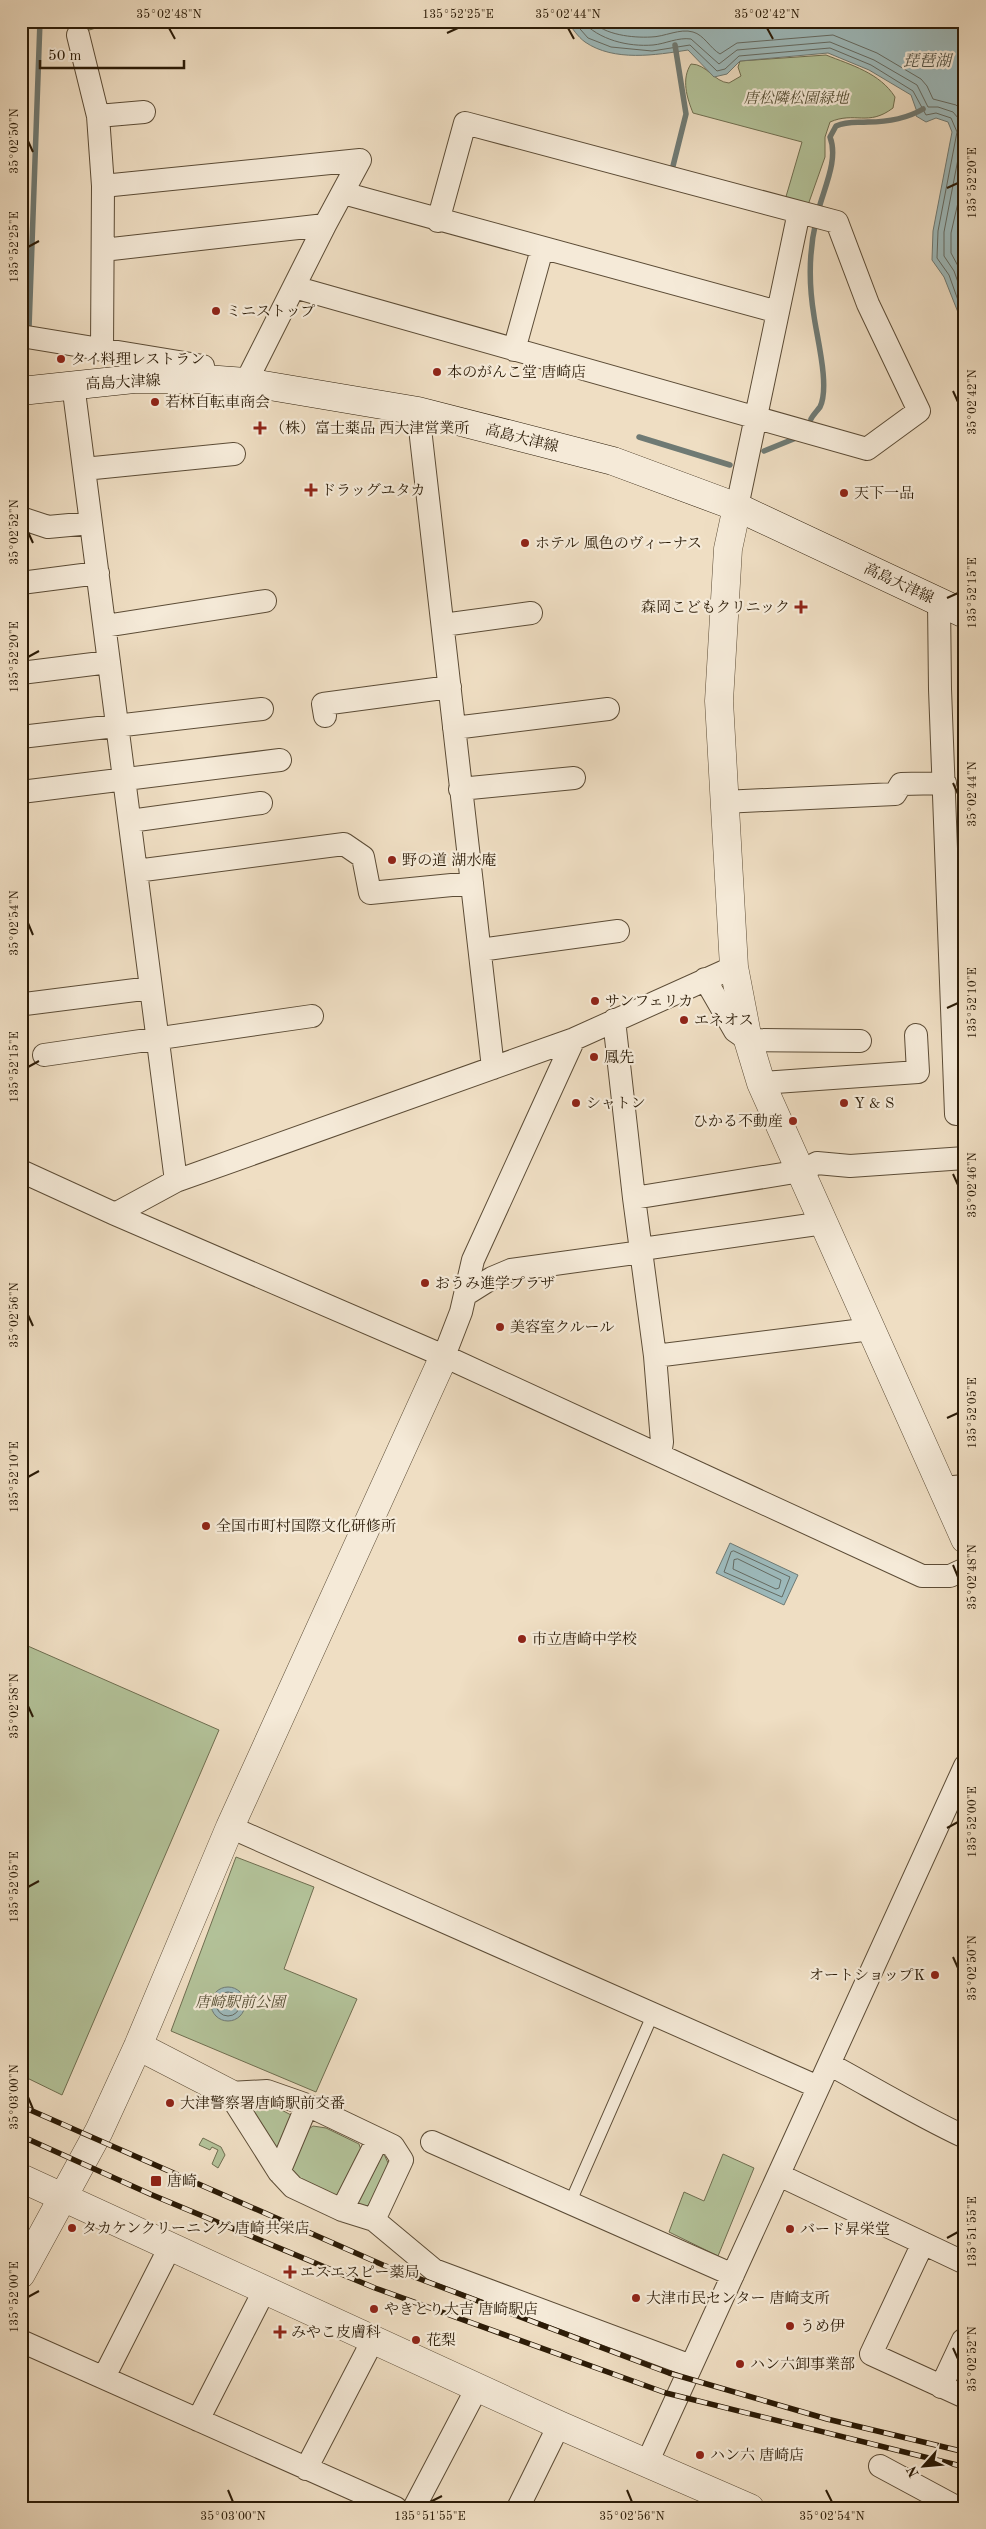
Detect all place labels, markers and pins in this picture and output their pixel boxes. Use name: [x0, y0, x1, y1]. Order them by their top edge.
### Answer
place label: ミニストップ: [226, 304, 316, 320]
marker: ミニストップ: [210, 305, 222, 317]
place label: タイ料理レストラン: [71, 351, 205, 368]
marker: タイ料理レストラン: [55, 353, 67, 365]
place label: 本のがんこ堂 唐崎店: [447, 364, 586, 381]
marker: 本のがんこ堂 唐崎店: [431, 366, 443, 378]
place label: 若林自転車商会: [165, 394, 270, 411]
marker: 若林自転車商会: [149, 396, 161, 408]
place label: （株）富士薬品 西大津営業所: [270, 420, 469, 437]
marker: （株）富士薬品 西大津営業所: [254, 422, 266, 434]
place label: ドラッグユタカ: [321, 482, 425, 499]
marker: ドラッグユタカ: [305, 484, 317, 496]
place label: 天下一品: [854, 485, 914, 502]
marker: 天下一品: [838, 487, 850, 499]
place label: ホテル 風色のヴィーナス: [535, 535, 702, 552]
marker: ホテル 風色のヴィーナス: [519, 537, 531, 549]
place label: 森岡こどもクリニック: [641, 599, 790, 616]
marker: 森岡こどもクリニック: [794, 600, 808, 614]
place label: 野の道 湖水庵: [402, 852, 496, 869]
marker: 野の道 湖水庵: [386, 854, 398, 866]
place label: サンフェリカ: [605, 994, 693, 1010]
marker: サンフェリカ: [589, 995, 601, 1007]
place label: エネオス: [694, 1012, 754, 1029]
marker: エネオス: [678, 1014, 690, 1026]
place label: 鳳先: [604, 1049, 634, 1066]
marker: 鳳先: [588, 1051, 600, 1063]
place label: シャトン: [586, 1096, 646, 1112]
marker: シャトン: [570, 1097, 582, 1109]
marker: Y & S: [838, 1097, 850, 1109]
place label: Y & S: [854, 1097, 894, 1112]
place label: ひかる不動産: [693, 1113, 783, 1130]
marker: ひかる不動産: [787, 1115, 799, 1127]
place label: おうみ進学プラザ: [435, 1275, 555, 1292]
marker: おうみ進学プラザ: [419, 1277, 431, 1289]
place label: 美容室クルール: [510, 1319, 614, 1336]
marker: 美容室クルール: [494, 1321, 506, 1333]
place label: 全国市町村国際文化研修所: [216, 1518, 396, 1535]
marker: 全国市町村国際文化研修所: [200, 1520, 212, 1532]
place label: 市立唐崎中学校: [532, 1631, 637, 1648]
marker: 市立唐崎中学校: [516, 1633, 528, 1645]
place label: オートショップK: [809, 1968, 925, 1984]
marker: オートショップK: [929, 1969, 941, 1981]
place label: 大津警察署唐崎駅前交番: [180, 2095, 345, 2112]
marker: 大津警察署唐崎駅前交番: [164, 2097, 176, 2109]
place label: 唐崎: [167, 2173, 197, 2190]
marker: 唐崎: [149, 2174, 163, 2188]
place label: タカケンクリーニング 唐崎共栄店: [82, 2220, 310, 2237]
place label: バード昇栄堂: [800, 2221, 890, 2238]
marker: タカケンクリーニング 唐崎共栄店: [66, 2222, 78, 2234]
marker: バード昇栄堂: [784, 2223, 796, 2235]
place label: エスエスピー薬局: [300, 2264, 419, 2281]
marker: エスエスピー薬局: [284, 2266, 296, 2278]
place label: 大津市民センター 唐崎支所: [646, 2290, 830, 2307]
marker: 大津市民センター 唐崎支所: [630, 2292, 642, 2304]
place label: やきとり大吉 唐崎駅店: [384, 2301, 538, 2318]
marker: やきとり大吉 唐崎駅店: [368, 2303, 380, 2315]
place label: うめ伊: [800, 2318, 845, 2335]
marker: うめ伊: [784, 2320, 796, 2332]
place label: みやこ皮膚科: [291, 2324, 381, 2341]
marker: みやこ皮膚科: [273, 2325, 287, 2339]
place label: 花梨: [426, 2332, 456, 2349]
marker: 花梨: [410, 2334, 422, 2346]
place label: ハン六卸事業部: [750, 2356, 855, 2373]
marker: ハン六卸事業部: [734, 2358, 746, 2370]
place label: ハン六 唐崎店: [710, 2447, 804, 2464]
marker: ハン六 唐崎店: [694, 2449, 706, 2461]

